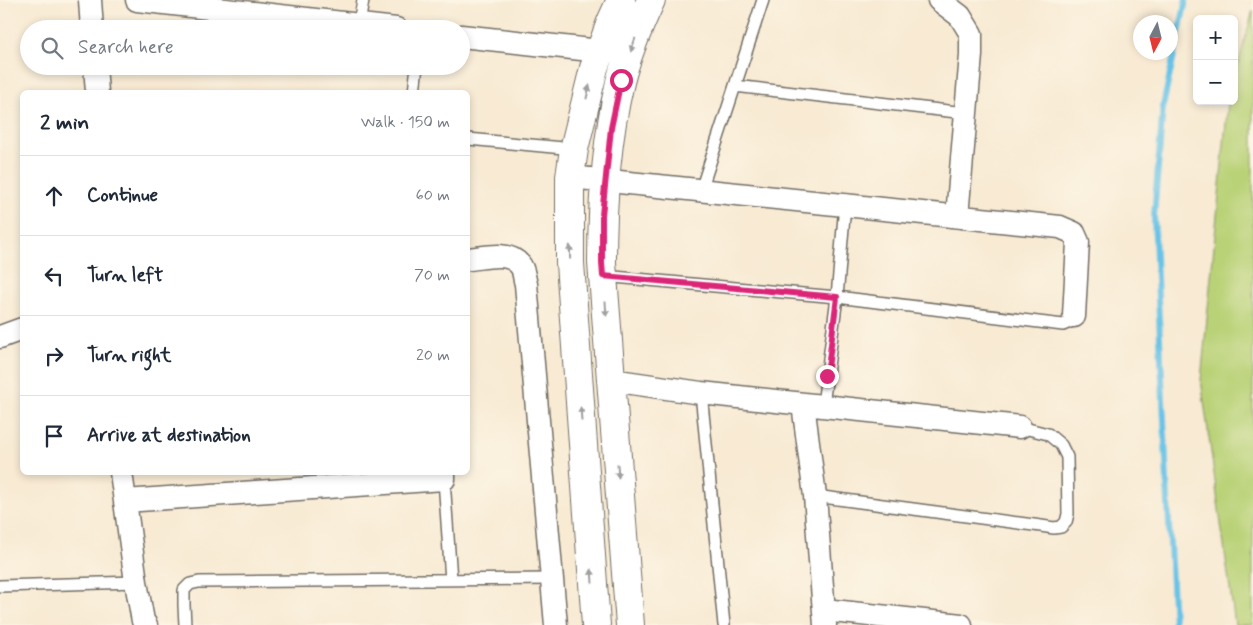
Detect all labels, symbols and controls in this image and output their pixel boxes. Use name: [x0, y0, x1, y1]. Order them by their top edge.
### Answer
north arrow: [1133, 15, 1178, 60]
map controls: [1193, 15, 1238, 105]
button: +: [1193, 15, 1238, 60]
search box: [20, 20, 470, 75]
icon: search: [38, 34, 66, 62]
text: Search here: [78, 35, 174, 60]
one-way arrow: [628, 38, 636, 53]
button: −: [1193, 60, 1238, 105]
route start: [610, 69, 633, 92]
one-way arrow: [584, 84, 592, 99]
text: 2 min: [40, 109, 89, 137]
text: Walk · 150 m: [361, 112, 450, 133]
icon: ahead: [40, 182, 68, 210]
text: Continue: [87, 183, 158, 208]
text: 60 m: [416, 185, 450, 206]
one-way arrow: [566, 244, 574, 260]
icon: left: [40, 262, 68, 290]
text: Turn left: [87, 263, 163, 288]
text: 70 m: [414, 265, 450, 286]
one-way arrow: [602, 301, 610, 317]
icon: right: [40, 342, 68, 370]
text: Turn right: [87, 343, 171, 368]
text: 20 m: [416, 345, 450, 366]
route end: [816, 365, 839, 388]
one-way arrow: [576, 406, 584, 422]
icon: arrive: [40, 422, 68, 450]
text: Arrive at destination: [87, 423, 251, 448]
one-way arrow: [614, 463, 622, 479]
one-way arrow: [588, 568, 596, 584]

